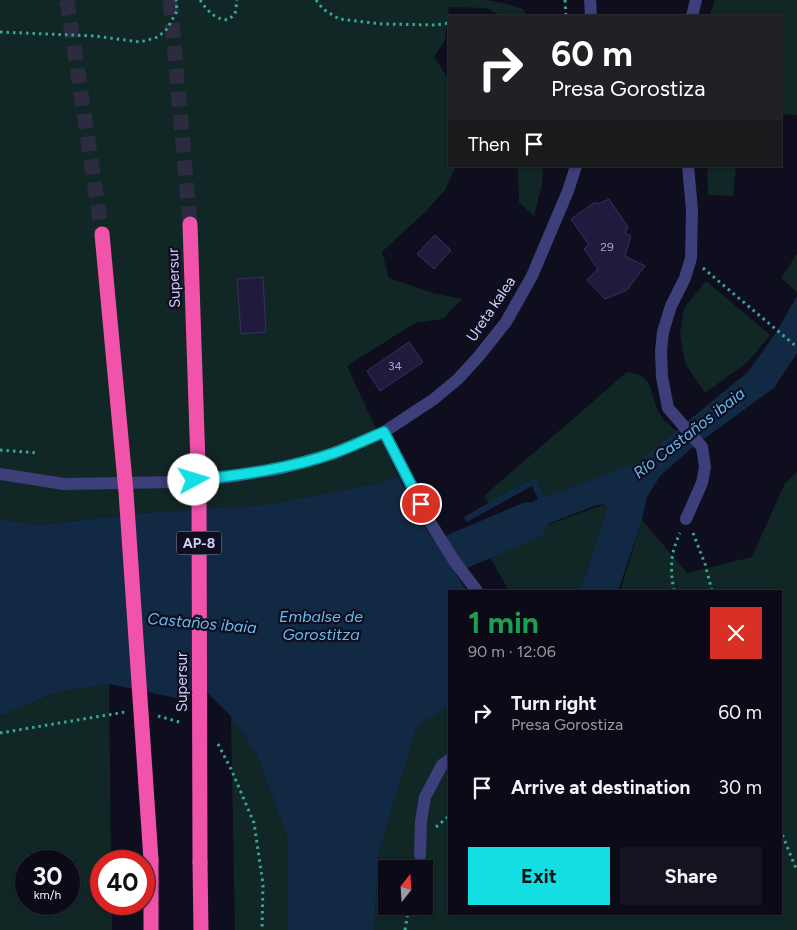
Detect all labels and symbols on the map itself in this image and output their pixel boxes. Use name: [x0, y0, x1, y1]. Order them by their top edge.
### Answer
house number: 29: [600, 240, 614, 254]
street label: Supersur: [164, 248, 184, 308]
street label: Ureta kalea: [463, 273, 519, 345]
house number: 34: [388, 359, 403, 373]
water label: Río Castaños ibaia: [629, 384, 749, 482]
position arrow: [167, 453, 219, 505]
pin: [400, 483, 442, 525]
road number: AP-8: [176, 532, 222, 554]
water label: Embalse de Gorostitza: [279, 607, 363, 644]
water label: Castaños ibaia: [147, 609, 257, 637]
street label: Supersur: [173, 652, 191, 712]
speed limit sign: 40: [90, 850, 155, 915]
north arrow: [378, 860, 432, 915]

